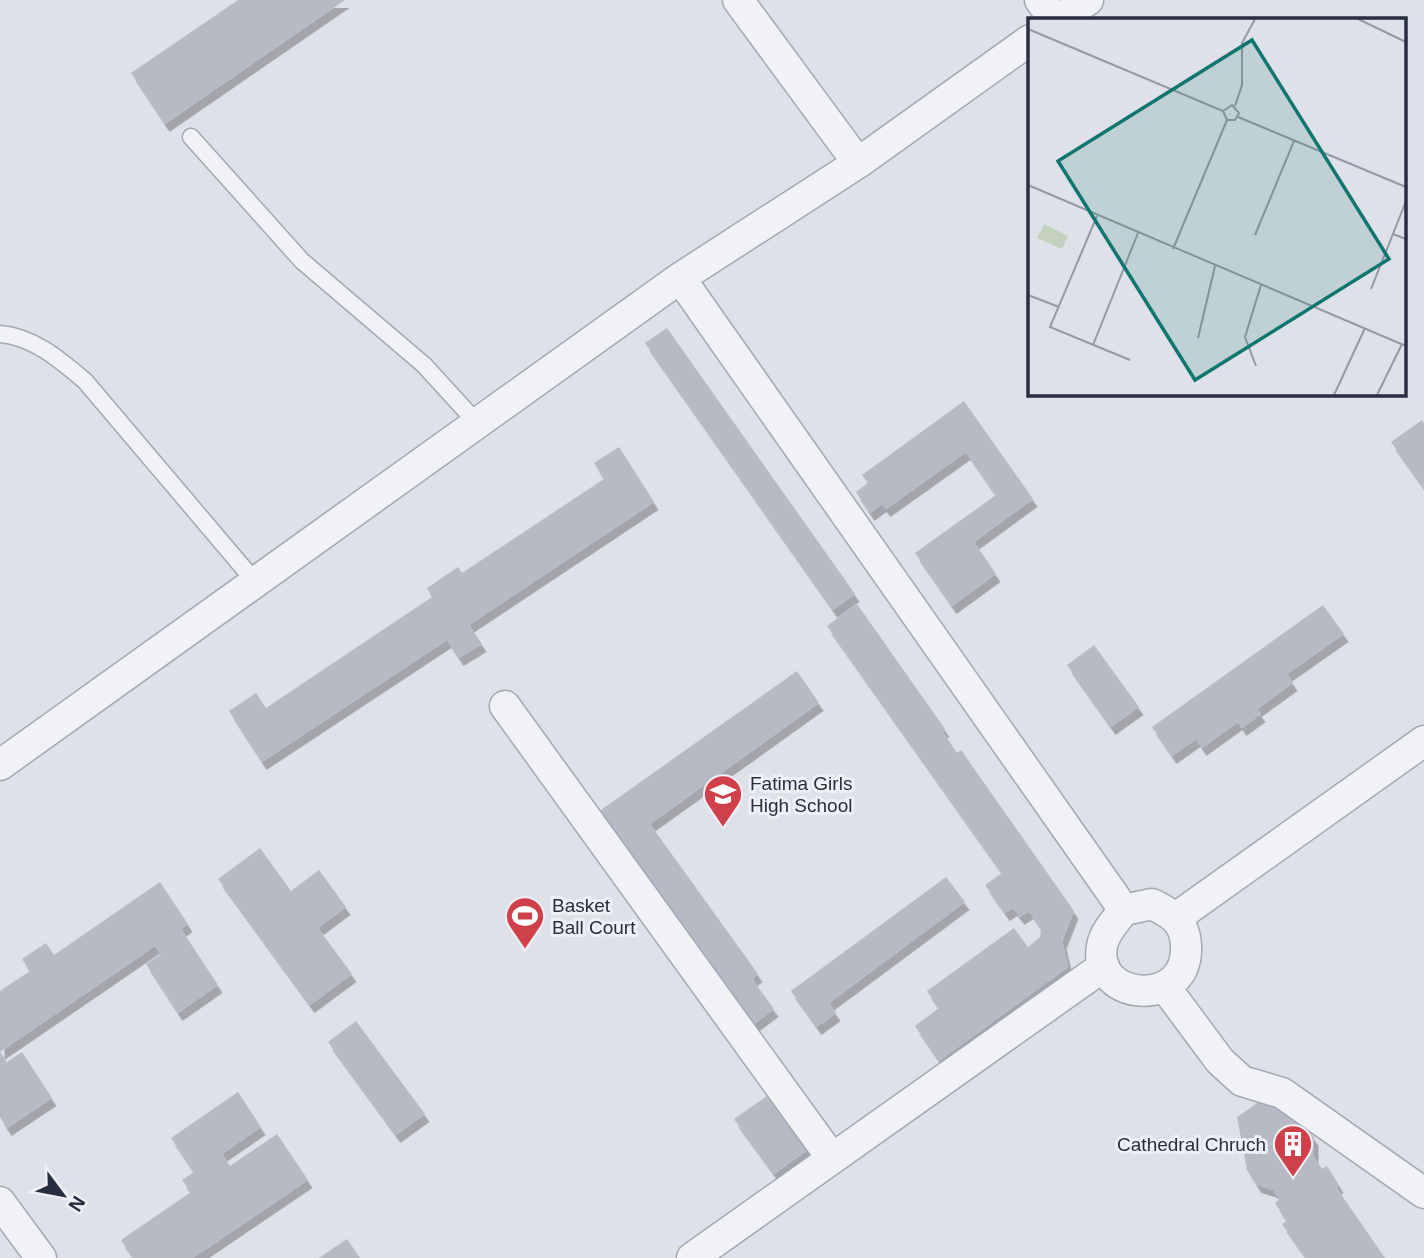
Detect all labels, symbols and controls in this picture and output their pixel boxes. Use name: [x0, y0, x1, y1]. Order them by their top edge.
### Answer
inset map: [1028, 18, 1406, 396]
school or university icon: Fatima Girls High School: [702, 773, 744, 828]
place label: Fatima Girls High School: [750, 773, 852, 816]
sports icon: Basket Ball Court: [504, 895, 546, 950]
place label: Basket Ball Court: [552, 895, 636, 938]
building icon: Cathedral Chruch: [1272, 1123, 1314, 1178]
place label: Cathedral Chruch: [1117, 1134, 1266, 1155]
north arrow: [28, 1160, 98, 1230]
text: N: [64, 1192, 90, 1215]

